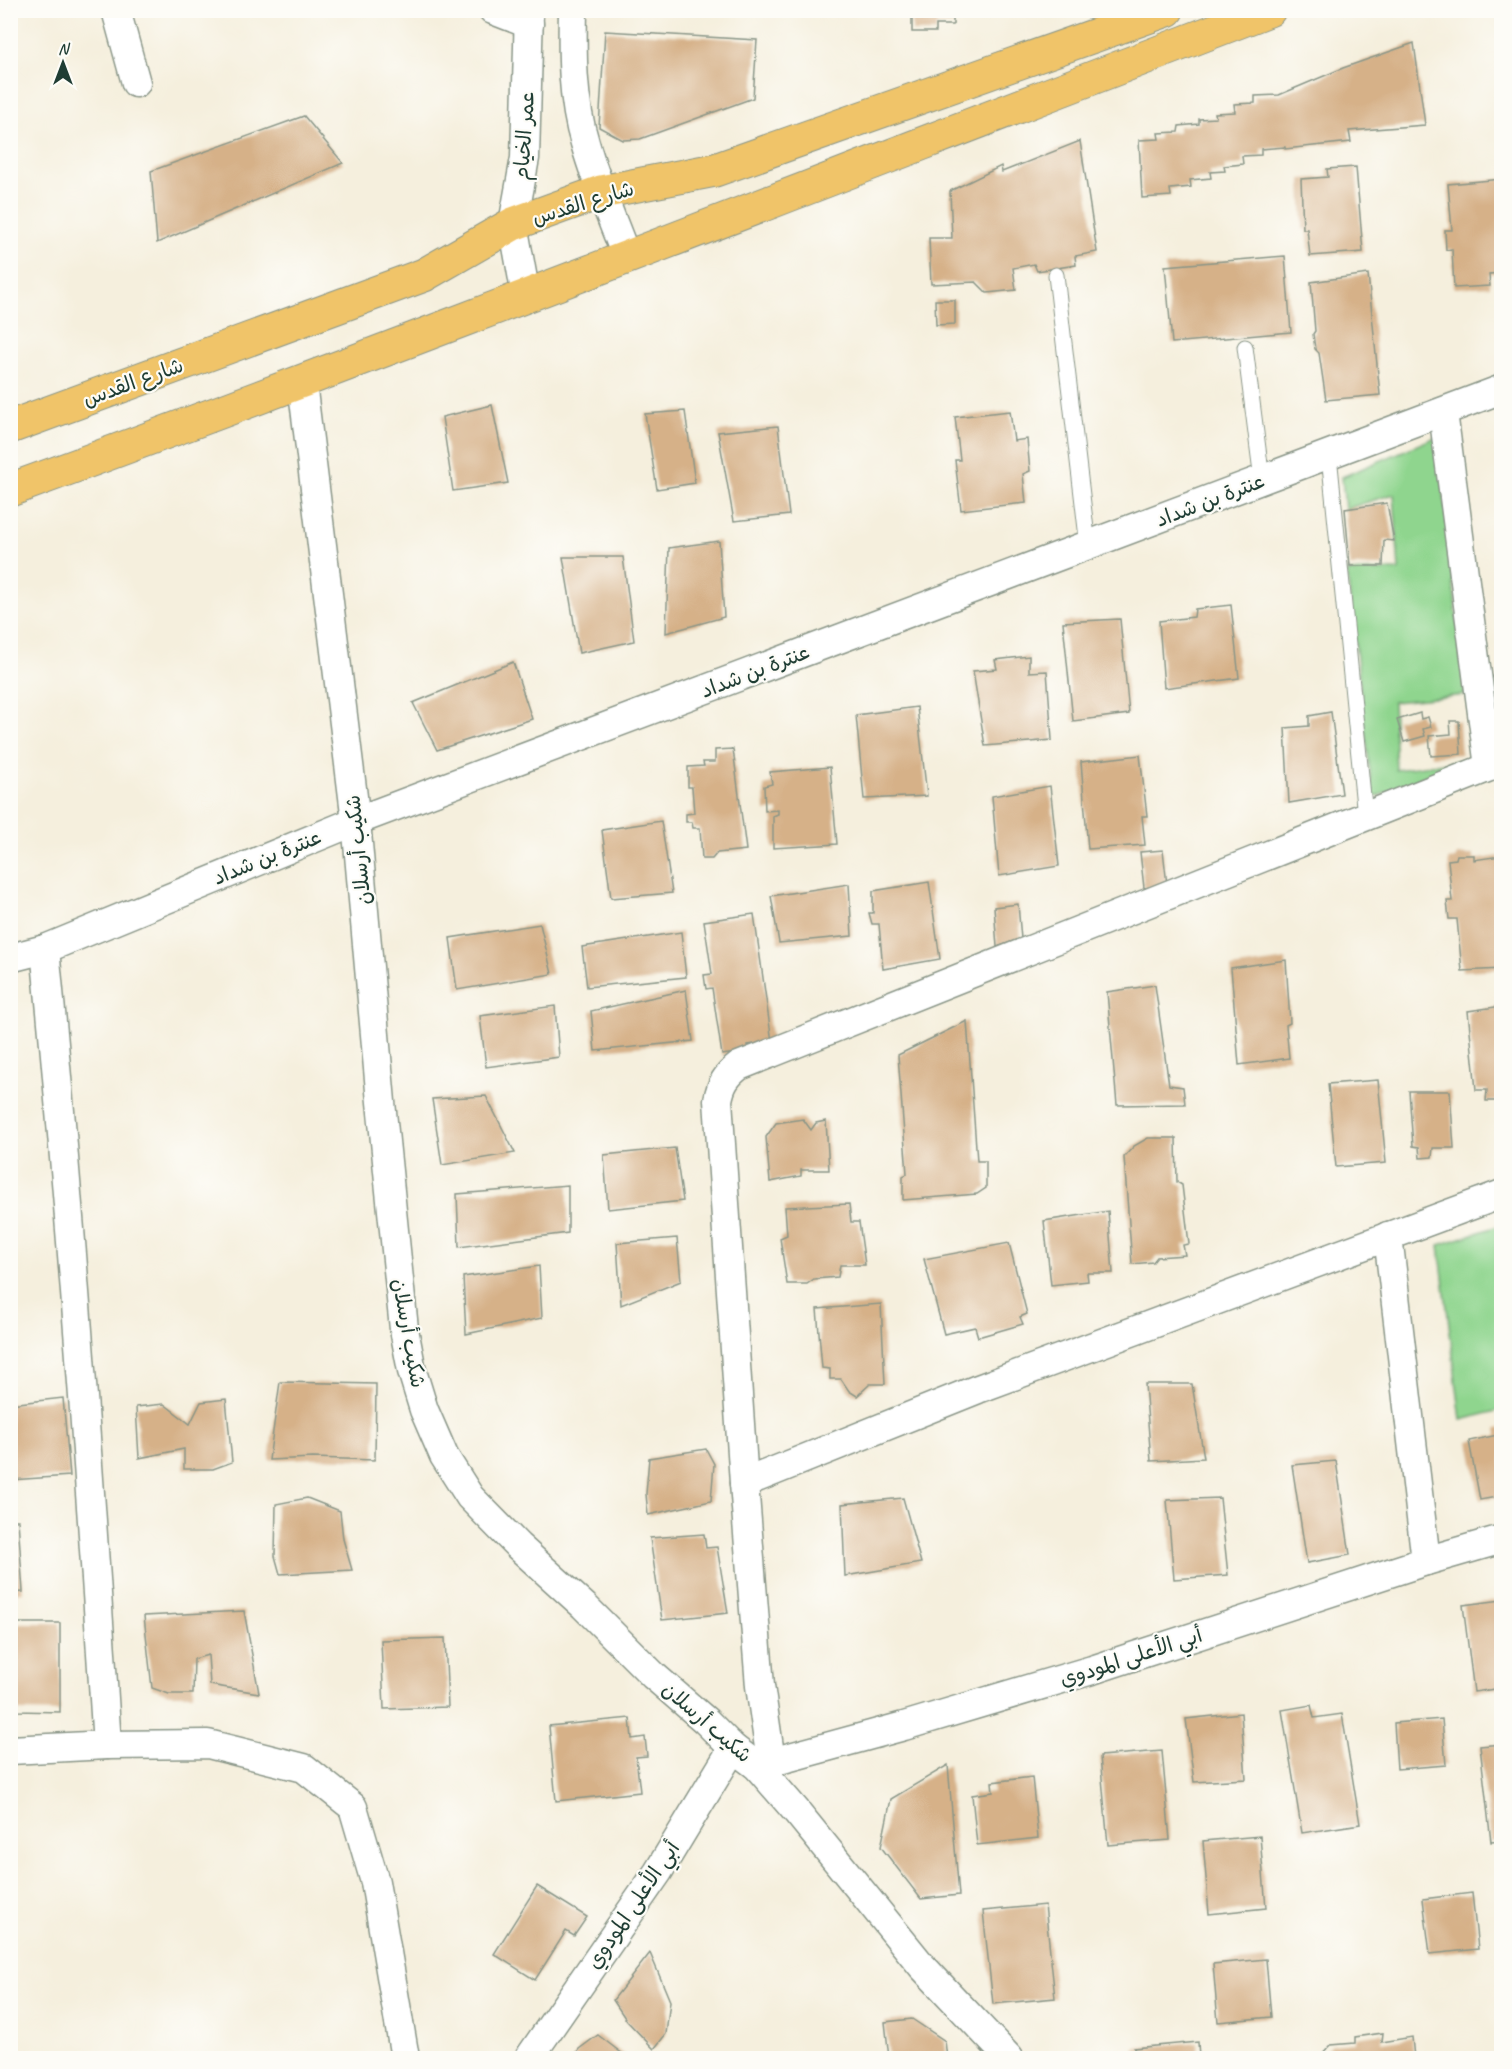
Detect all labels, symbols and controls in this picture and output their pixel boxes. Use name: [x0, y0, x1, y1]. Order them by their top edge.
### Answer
north arrow: [33, 33, 93, 93]
text: N: [58, 39, 71, 59]
street label: عمر الخيام: [508, 91, 543, 182]
street label: شارع القدس: [529, 175, 638, 233]
street label: شارع القدس: [79, 352, 188, 414]
street label: عنترة بن شداد: [1152, 467, 1268, 533]
street label: عنترة بن شداد: [697, 638, 813, 704]
street label: شكيب أرسلان: [339, 794, 377, 906]
street label: عنترة بن شداد: [209, 823, 325, 891]
street label: شكيب أرسلان: [387, 1276, 431, 1390]
street label: أبي الأعلى المودوي: [1056, 1621, 1207, 1698]
street label: شكيب أرسلان: [657, 1676, 757, 1768]
street label: أبي الأعلى المودوي: [580, 1836, 690, 1977]

